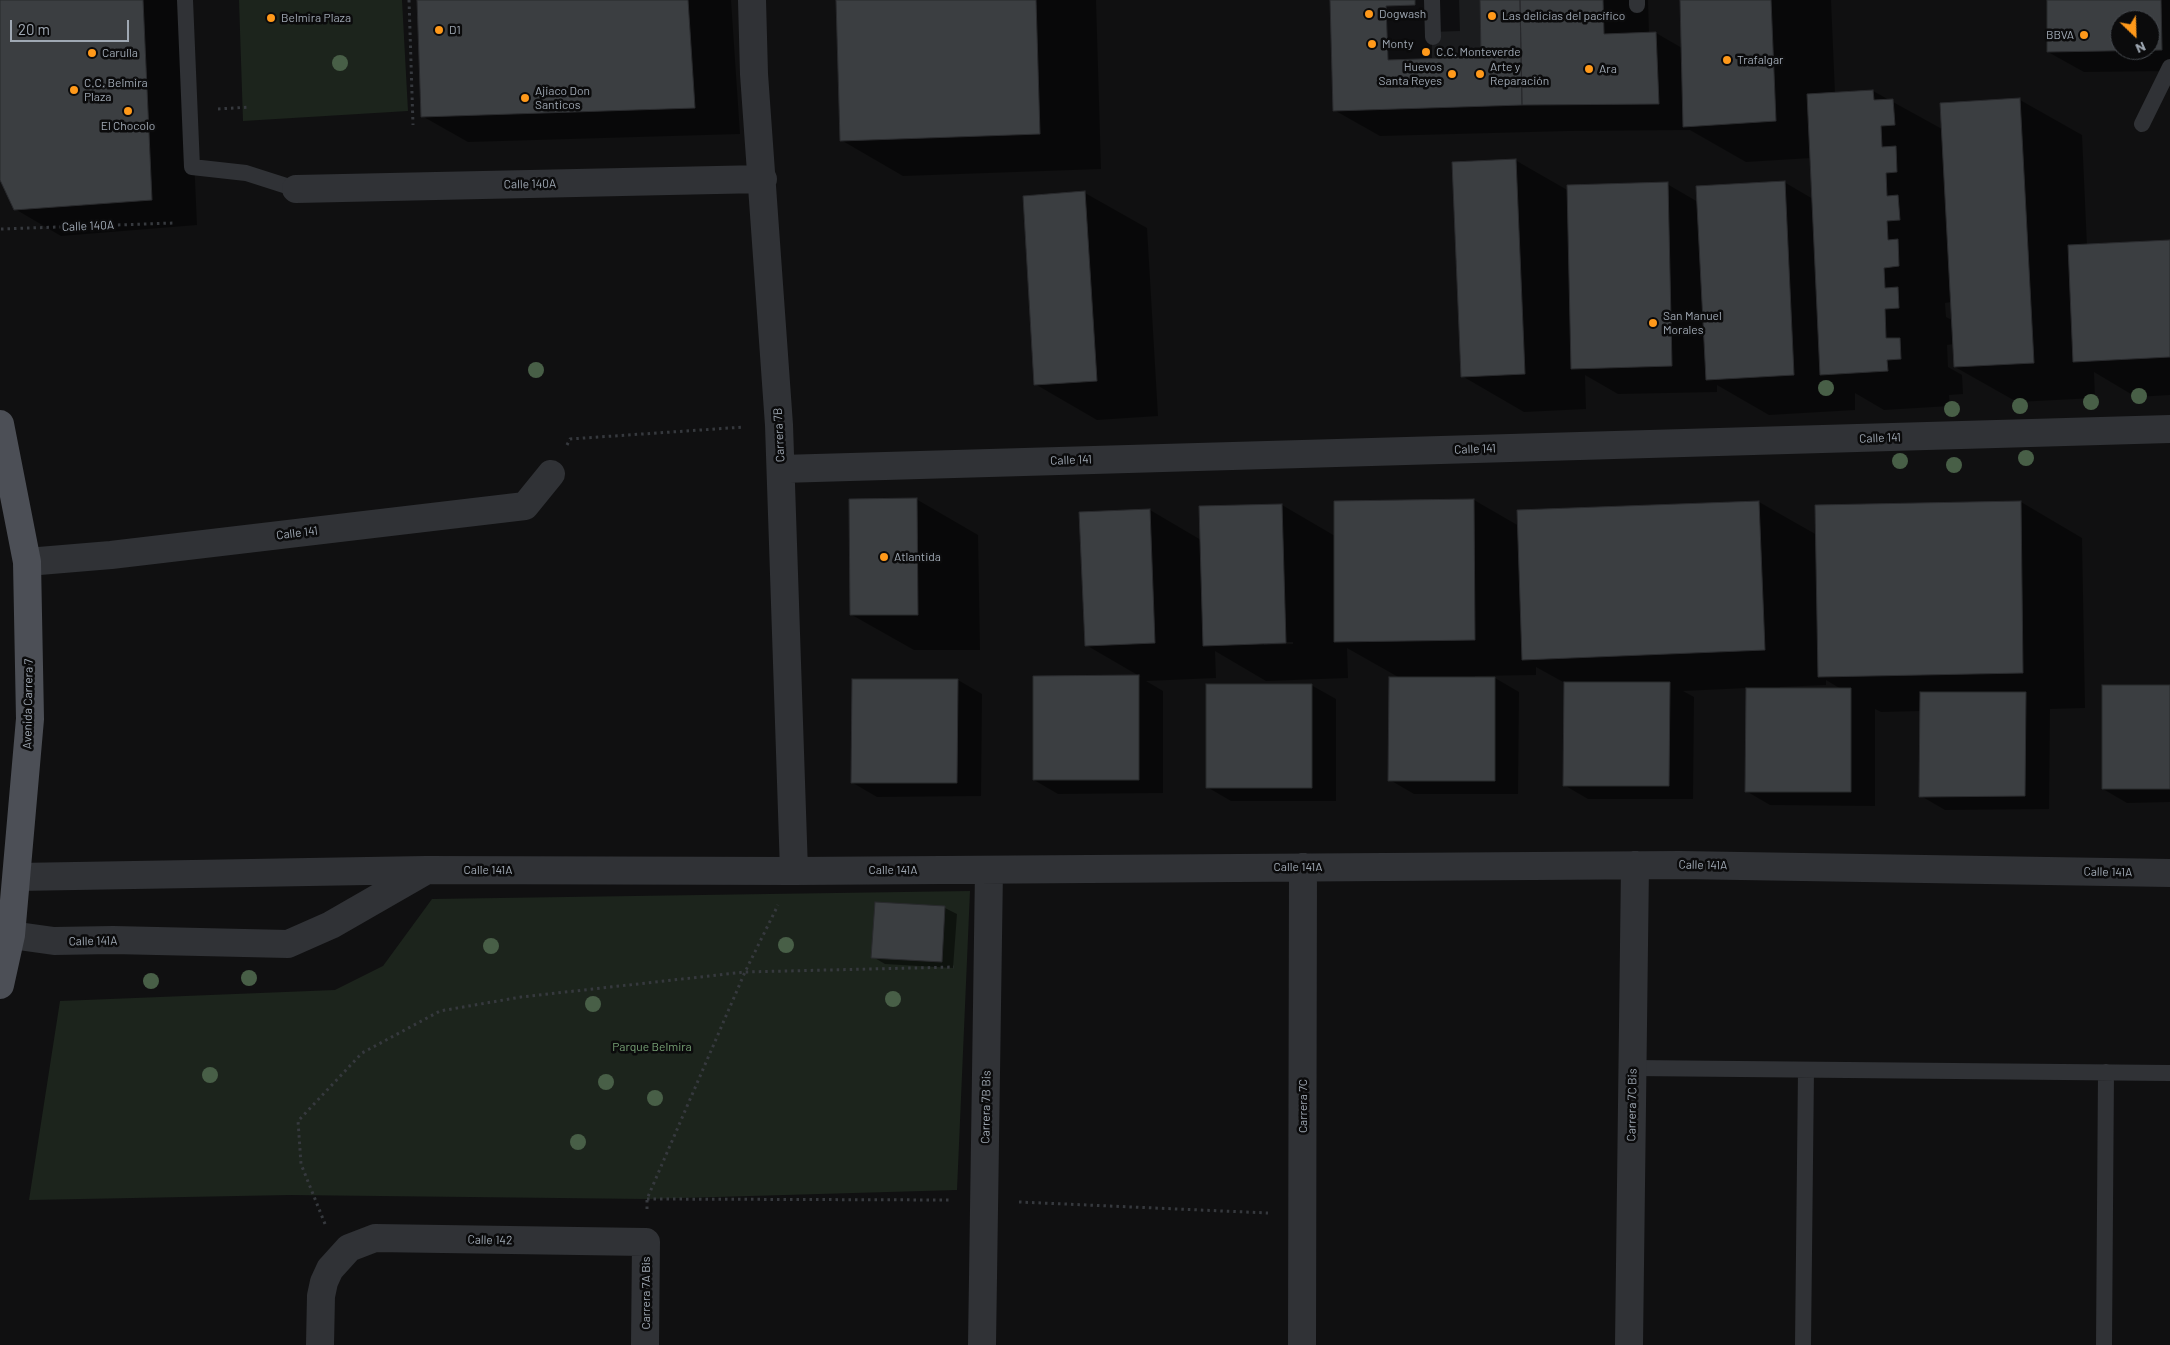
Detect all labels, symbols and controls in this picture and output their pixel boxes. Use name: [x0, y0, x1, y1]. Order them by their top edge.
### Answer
place label: Dogwash: [1379, 7, 1426, 21]
marker: Dogwash: [1363, 8, 1375, 20]
place label: Las delicias del pacífico: [1502, 9, 1625, 23]
scale bar: [12, 10, 131, 42]
marker: Las delicias del pacífico: [1486, 10, 1498, 22]
north arrow: [2110, 10, 2160, 60]
place label: Belmira Plaza: [281, 11, 351, 25]
marker: Belmira Plaza: [265, 12, 277, 24]
text: 20 m: [18, 20, 50, 38]
place label: D1: [449, 23, 461, 37]
marker: D1: [433, 24, 445, 36]
place label: BBVA: [2046, 28, 2074, 42]
marker: BBVA: [2078, 29, 2090, 41]
place label: Monty: [1382, 37, 1413, 51]
marker: Monty: [1366, 38, 1378, 50]
text: N: [2133, 39, 2149, 58]
place label: C.C. Monteverde: [1436, 45, 1521, 59]
place label: Carulla: [102, 46, 138, 60]
marker: C.C. Monteverde: [1420, 46, 1432, 58]
marker: Carulla: [86, 47, 98, 59]
place label: Trafalgar: [1737, 53, 1783, 67]
marker: Trafalgar: [1721, 54, 1733, 66]
place label: Huevos Santa Reyes: [1379, 60, 1442, 88]
place label: Arte y Reparación: [1490, 60, 1549, 88]
place label: Ara: [1599, 62, 1617, 76]
marker: Ara: [1583, 63, 1595, 75]
marker: Huevos Santa Reyes: [1446, 68, 1458, 80]
marker: Arte y Reparación: [1474, 68, 1486, 80]
place label: C.C. Belmira Plaza: [84, 76, 148, 104]
marker: C.C. Belmira Plaza: [68, 84, 80, 96]
place label: Ajiaco Don Santicos: [535, 84, 590, 112]
marker: Ajiaco Don Santicos: [519, 92, 531, 104]
marker: El Chocolo: [122, 105, 134, 117]
place label: El Chocolo: [101, 119, 155, 133]
street label: Calle 140A: [504, 176, 556, 192]
street label: Calle 140A: [62, 218, 114, 234]
place label: San Manuel Morales: [1663, 309, 1722, 337]
marker: San Manuel Morales: [1647, 317, 1659, 329]
street label: Carrera 7B: [770, 407, 788, 463]
street label: Calle 141: [1859, 430, 1901, 446]
street label: Calle 141: [1454, 441, 1496, 457]
street label: Calle 141: [1050, 452, 1092, 468]
street label: Calle 141: [275, 523, 319, 543]
place label: Atlantida: [894, 550, 941, 564]
marker: Atlantida: [878, 551, 890, 563]
street label: Avenida Carrera 7: [20, 659, 36, 749]
street label: Calle 141A: [1678, 857, 1728, 873]
street label: Calle 141A: [1274, 860, 1322, 874]
street label: Calle 141A: [464, 863, 512, 877]
street label: Calle 141A: [869, 863, 917, 877]
street label: Calle 141A: [2083, 864, 2133, 880]
street label: Calle 141A: [68, 933, 118, 949]
park label: Parque Belmira: [612, 1040, 692, 1054]
street label: Carrera 7C Bis: [1624, 1068, 1640, 1142]
street label: Carrera 7B Bis: [978, 1070, 994, 1144]
street label: Carrera 7C: [1296, 1079, 1310, 1133]
street label: Calle 142: [467, 1232, 513, 1248]
street label: Carrera 7A Bis: [639, 1257, 653, 1329]

